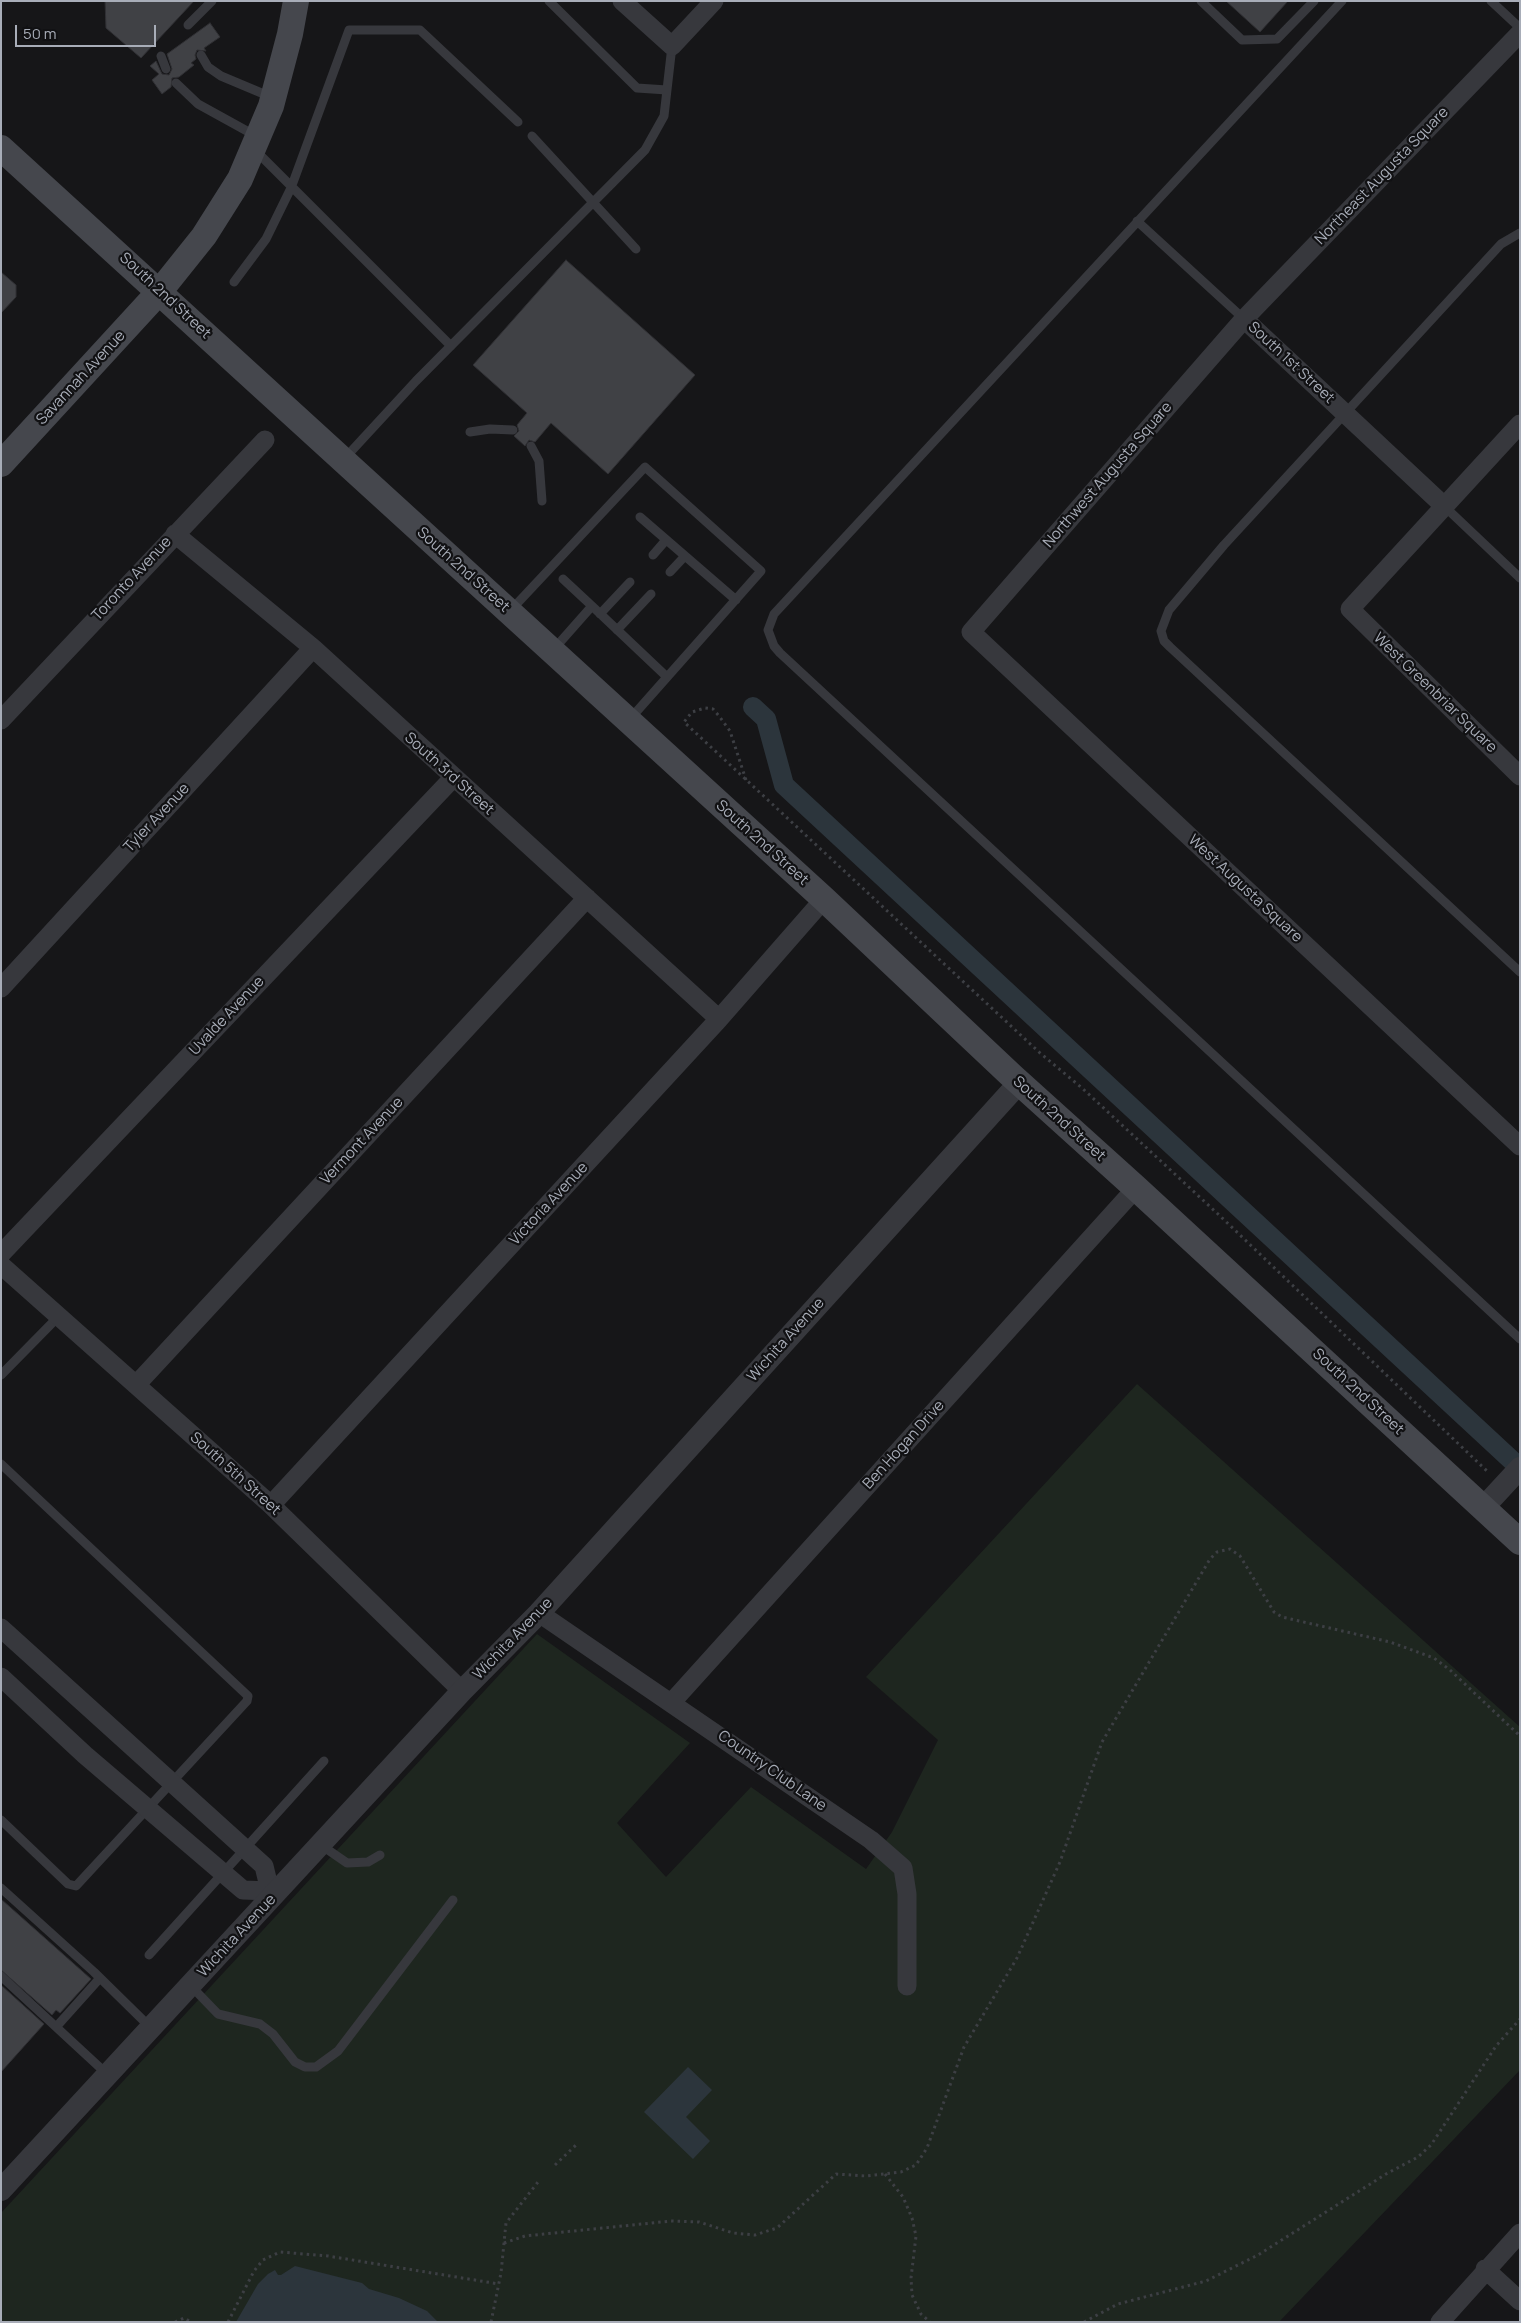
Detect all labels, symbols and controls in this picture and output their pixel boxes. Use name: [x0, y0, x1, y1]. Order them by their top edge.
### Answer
scale bar: [18, 15, 159, 47]
text: 50 m: [23, 23, 57, 44]
street label: Northeast Augusta Square: [1312, 104, 1452, 248]
street label: South 2nd Street: [116, 249, 214, 343]
street label: South 1st Street: [1244, 318, 1338, 408]
street label: Savannah Avenue: [33, 327, 129, 429]
street label: Northwest Augusta Square: [1040, 398, 1176, 552]
street label: South 2nd Street: [413, 524, 513, 616]
street label: Toronto Avenue: [88, 533, 176, 625]
street label: West Greenbriar Square: [1369, 629, 1501, 757]
street label: South 3rd Street: [400, 729, 498, 819]
street label: Tyler Avenue: [120, 780, 194, 856]
street label: South 2nd Street: [712, 797, 812, 889]
street label: West Augusta Square: [1184, 831, 1306, 947]
street label: Uvalde Avenue: [186, 973, 268, 1059]
street label: South 2nd Street: [1009, 1073, 1109, 1165]
street label: Vermont Avenue: [317, 1093, 407, 1189]
street label: Victoria Avenue: [506, 1159, 592, 1249]
street label: Wichita Avenue: [744, 1294, 828, 1386]
street label: South 2nd Street: [1309, 1345, 1407, 1439]
street label: Ben Hogan Drive: [860, 1397, 948, 1493]
street label: South 5th Street: [186, 1429, 284, 1519]
street label: Wichita Avenue: [469, 1594, 557, 1684]
street label: Country Club Lane: [714, 1727, 830, 1815]
street label: Wichita Avenue: [194, 1891, 280, 1981]

